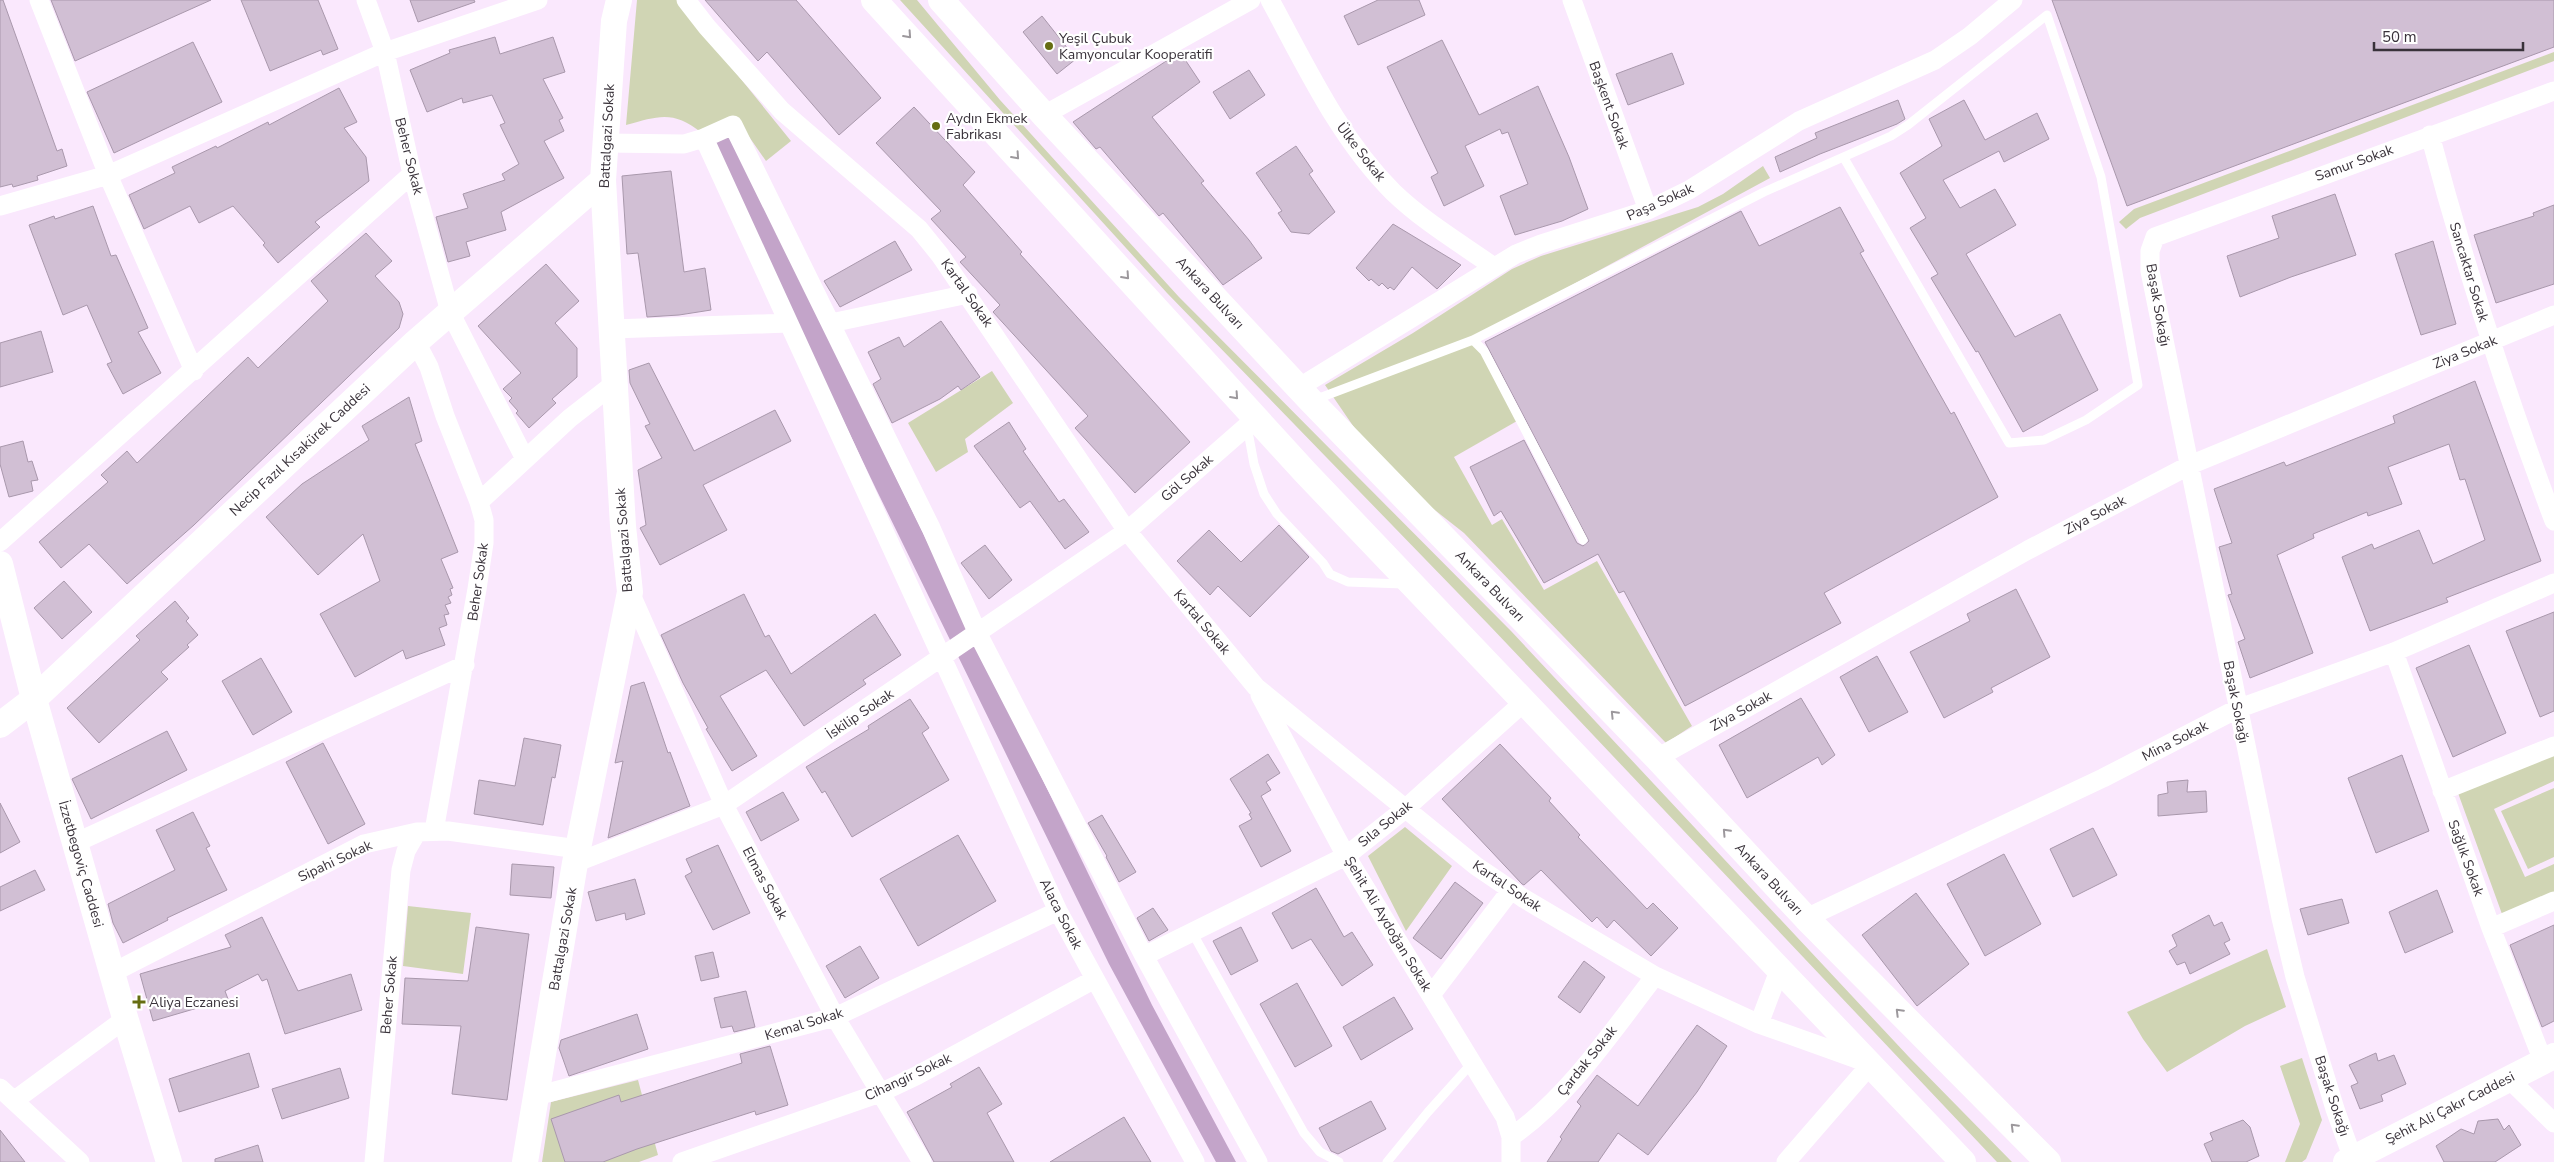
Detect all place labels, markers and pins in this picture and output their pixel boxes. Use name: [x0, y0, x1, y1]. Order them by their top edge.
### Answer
place label: Yeşil Çubuk Kamyoncular Kooperatifi: [1058, 29, 1213, 64]
marker: Yeşil Çubuk Kamyoncular Kooperatifi: [1043, 40, 1055, 52]
place label: Aydın Ekmek Fabrikası: [946, 109, 1028, 144]
marker: Aydın Ekmek Fabrikası: [930, 120, 942, 132]
place label: Aliya Eczanesi: [149, 993, 238, 1012]
marker: Aliya Eczanesi: [133, 996, 145, 1008]

